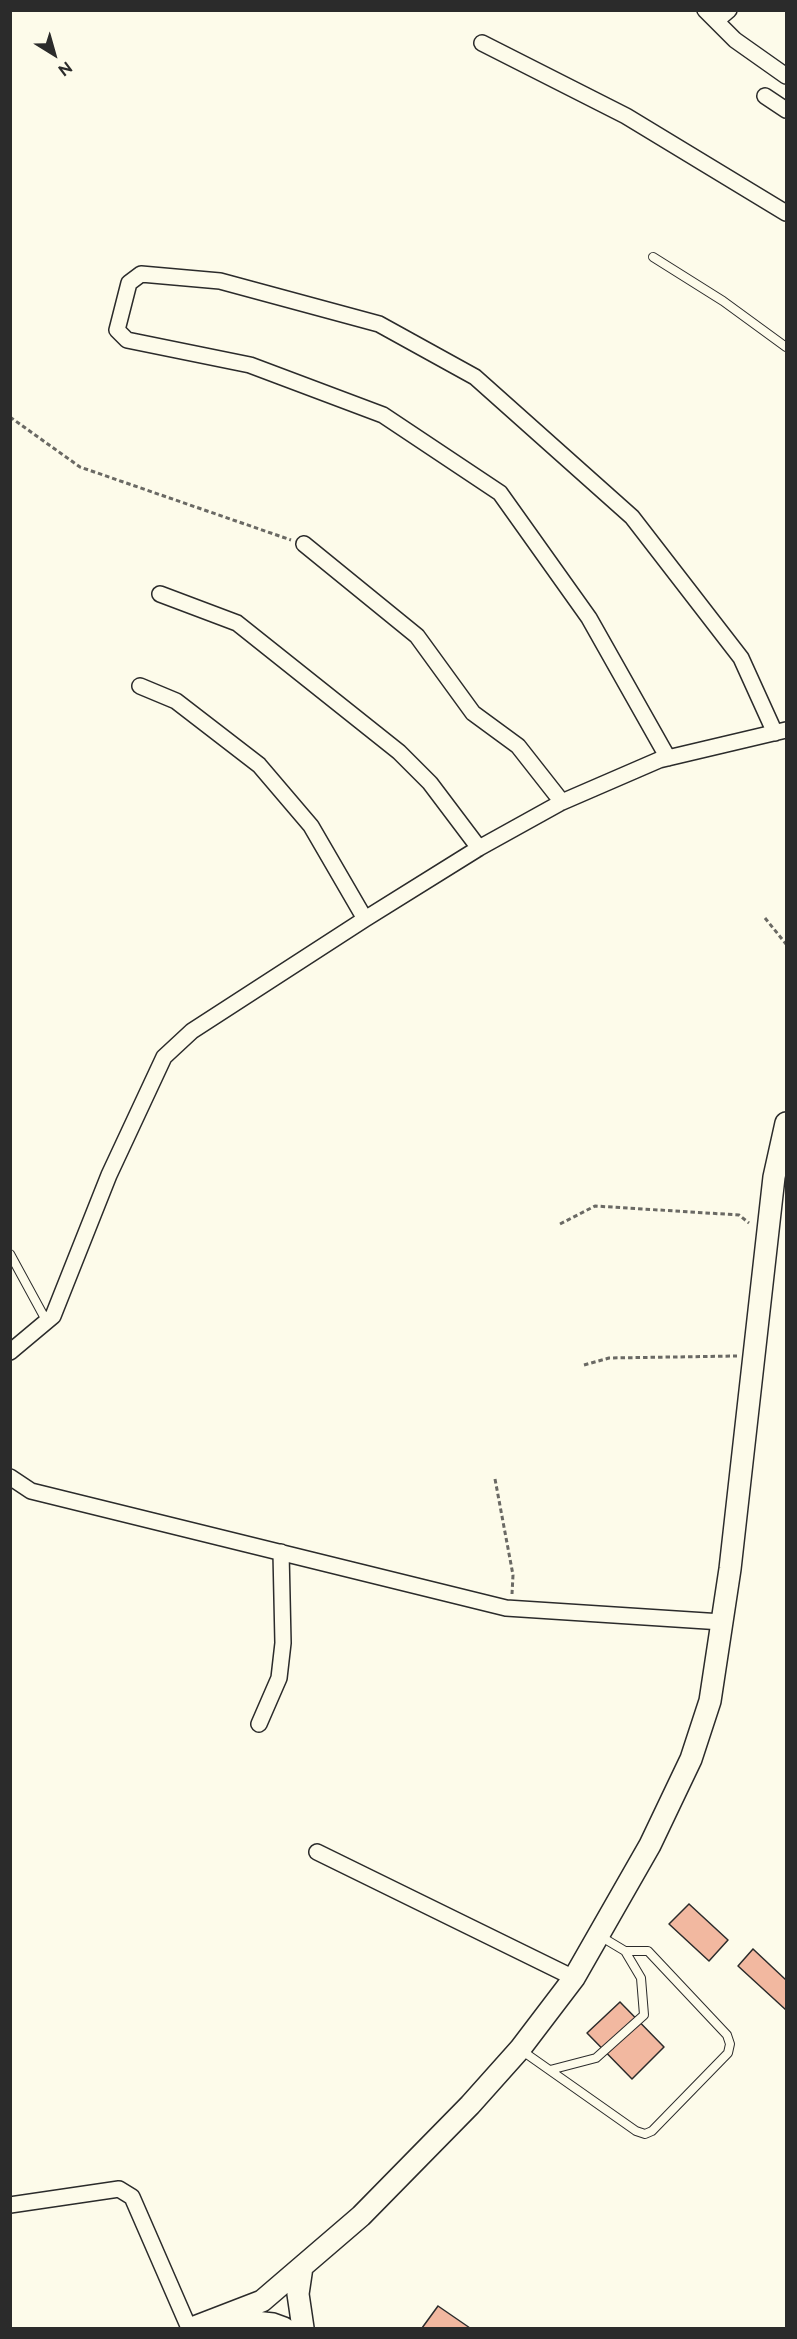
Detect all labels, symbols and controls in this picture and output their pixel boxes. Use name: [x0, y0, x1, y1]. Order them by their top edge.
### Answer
north arrow: [24, 24, 84, 84]
text: N: [55, 58, 76, 80]

